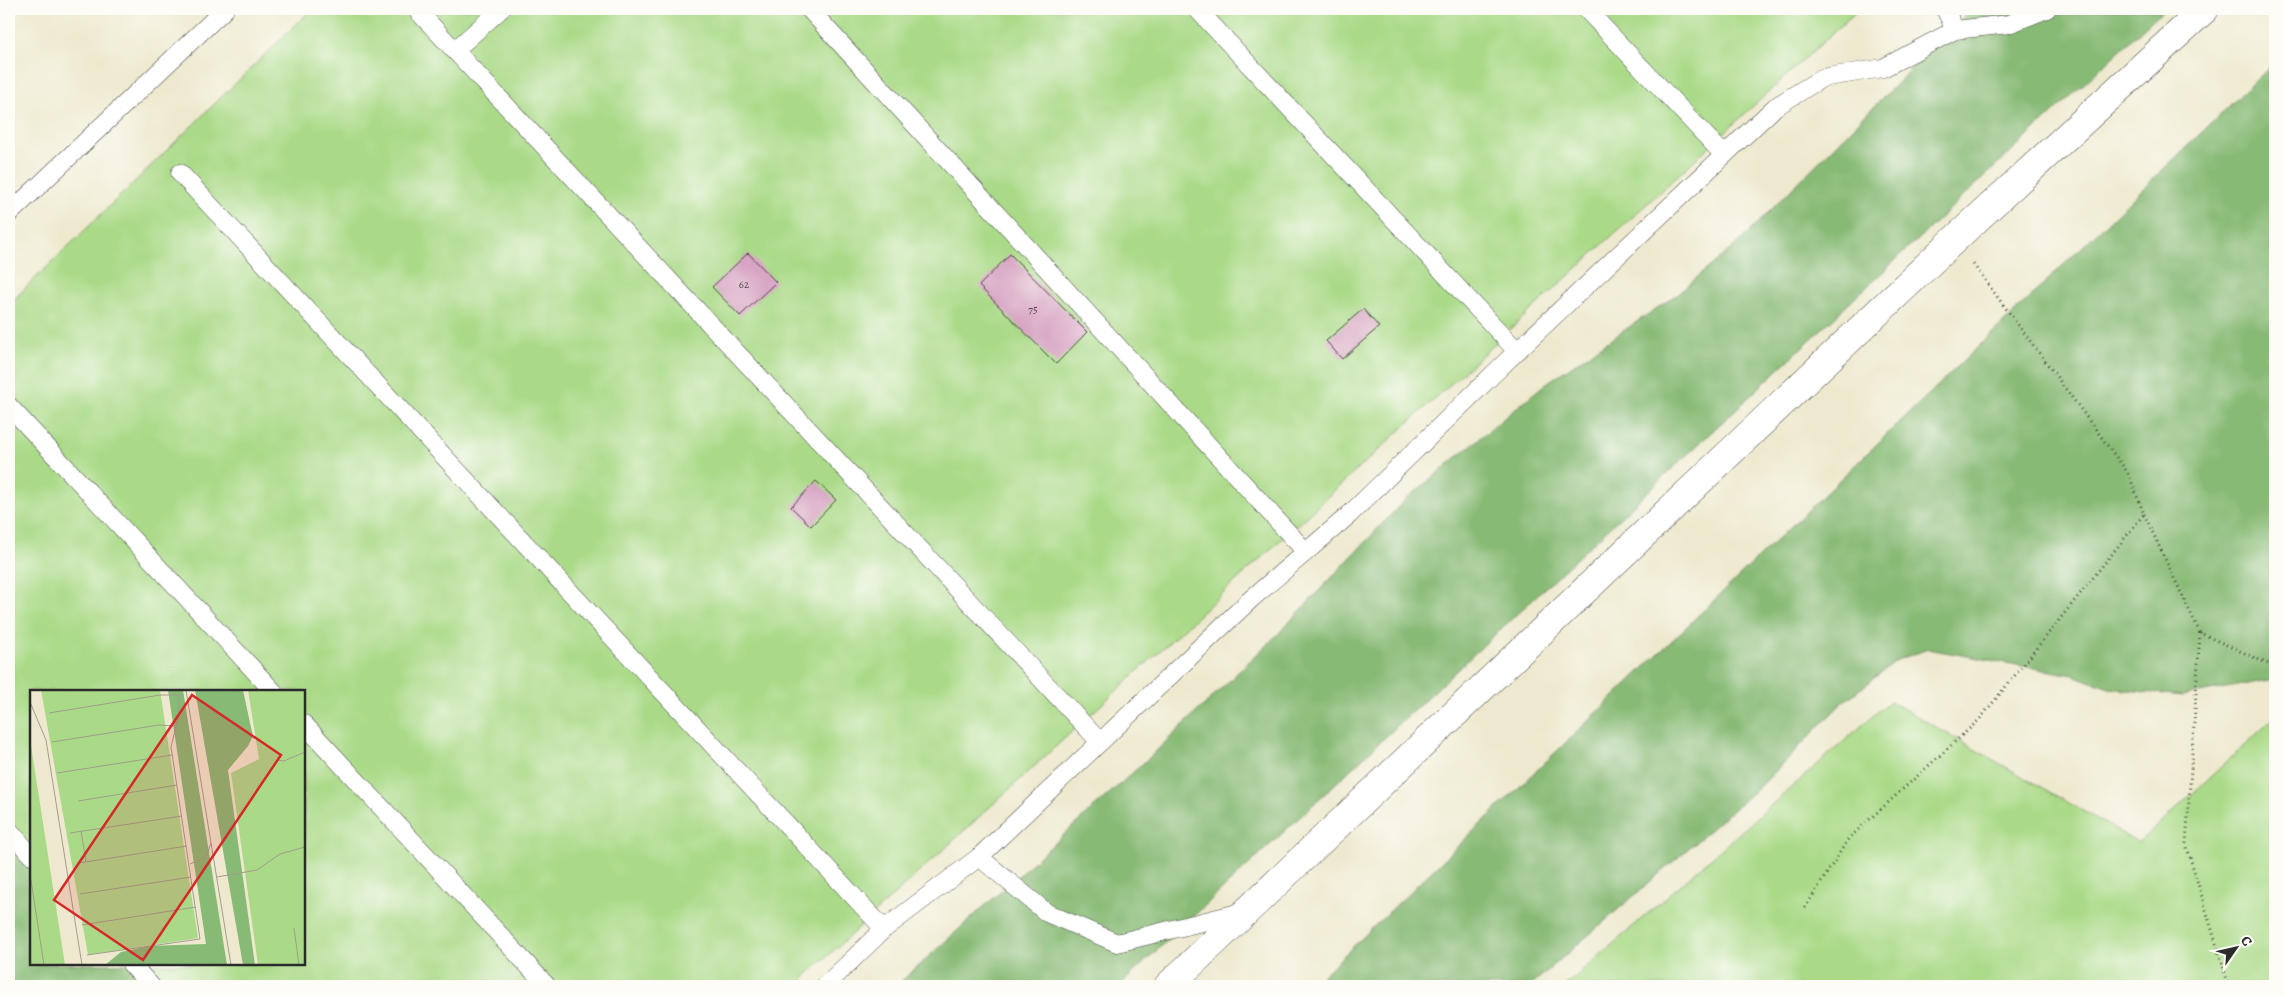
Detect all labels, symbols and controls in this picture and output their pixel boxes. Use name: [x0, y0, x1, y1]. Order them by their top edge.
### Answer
house number: 62: [739, 277, 749, 292]
house number: 75: [1028, 302, 1038, 317]
inset map: [30, 690, 305, 965]
north arrow: [2212, 922, 2262, 972]
text: С: [2236, 932, 2257, 950]

